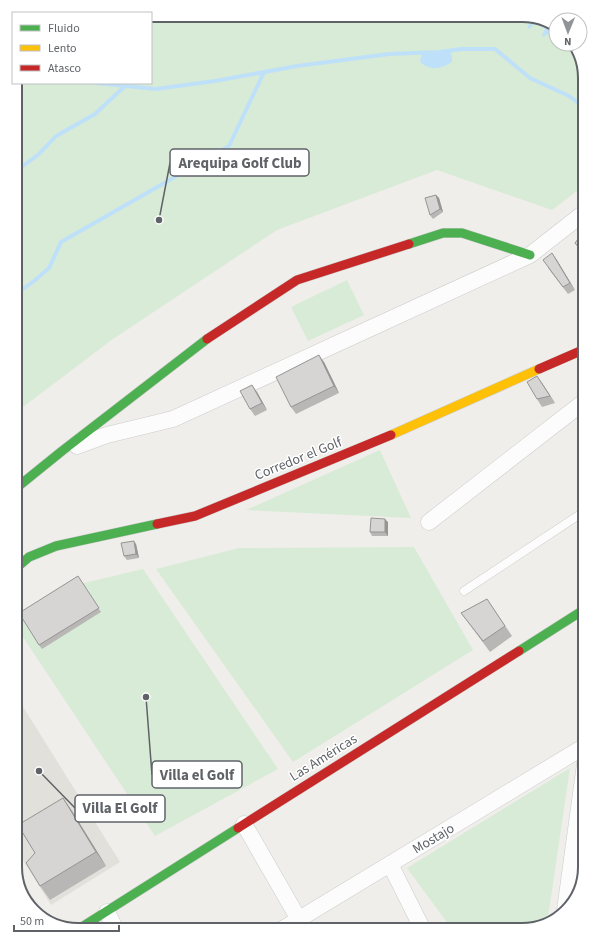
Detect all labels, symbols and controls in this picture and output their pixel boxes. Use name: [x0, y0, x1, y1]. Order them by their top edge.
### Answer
legend: [12, 12, 152, 84]
north arrow: [548, 12, 588, 52]
text: Fluido: [48, 20, 80, 37]
text: N: [564, 34, 572, 49]
text: Lento: [48, 40, 77, 57]
text: Atasco: [48, 60, 81, 77]
callout: Arequipa Golf Club: [170, 149, 309, 176]
text: Arequipa Golf Club: [177, 153, 302, 174]
street label: Corredor el Golf: [252, 432, 346, 485]
street label: Las Américas: [286, 729, 361, 787]
callout: Villa el Golf: [152, 761, 242, 788]
text: Villa el Golf: [159, 765, 235, 786]
callout: Villa El Golf: [75, 795, 165, 822]
text: Villa El Golf: [82, 798, 158, 819]
street label: Mostajo: [409, 818, 458, 859]
scale bar: [14, 907, 119, 933]
text: 50 m: [20, 913, 44, 930]

